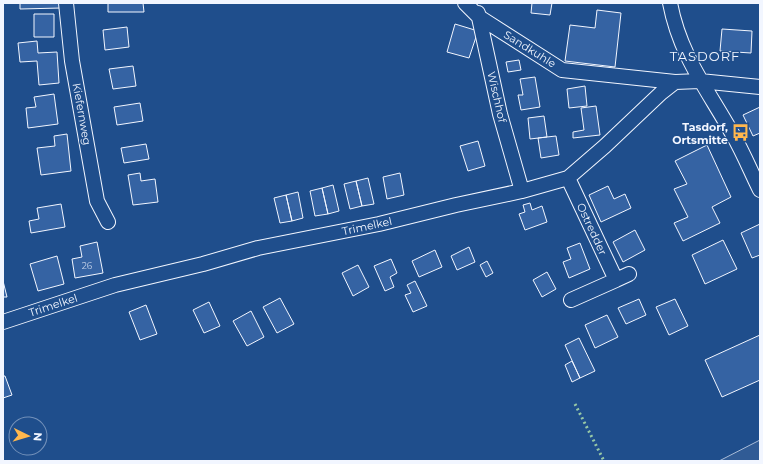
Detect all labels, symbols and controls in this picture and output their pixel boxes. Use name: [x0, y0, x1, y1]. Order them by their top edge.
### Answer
street label: Sandkuhle: [501, 27, 559, 71]
district label: TASDORF: [670, 48, 740, 64]
street label: Wischhof: [484, 70, 510, 125]
street label: Kiefernweg: [70, 82, 94, 146]
place label: Tasdorf, Ortsmitte: [672, 120, 728, 147]
bus stop icon: Tasdorf, Ortsmitte: [731, 123, 751, 143]
street label: Ostredder: [574, 201, 610, 257]
street label: Trimelkel: [341, 214, 393, 238]
house number: 26: [82, 260, 93, 271]
street label: Trimelkel: [27, 291, 79, 319]
north arrow: [8, 416, 48, 456]
text: N: [31, 432, 45, 442]

